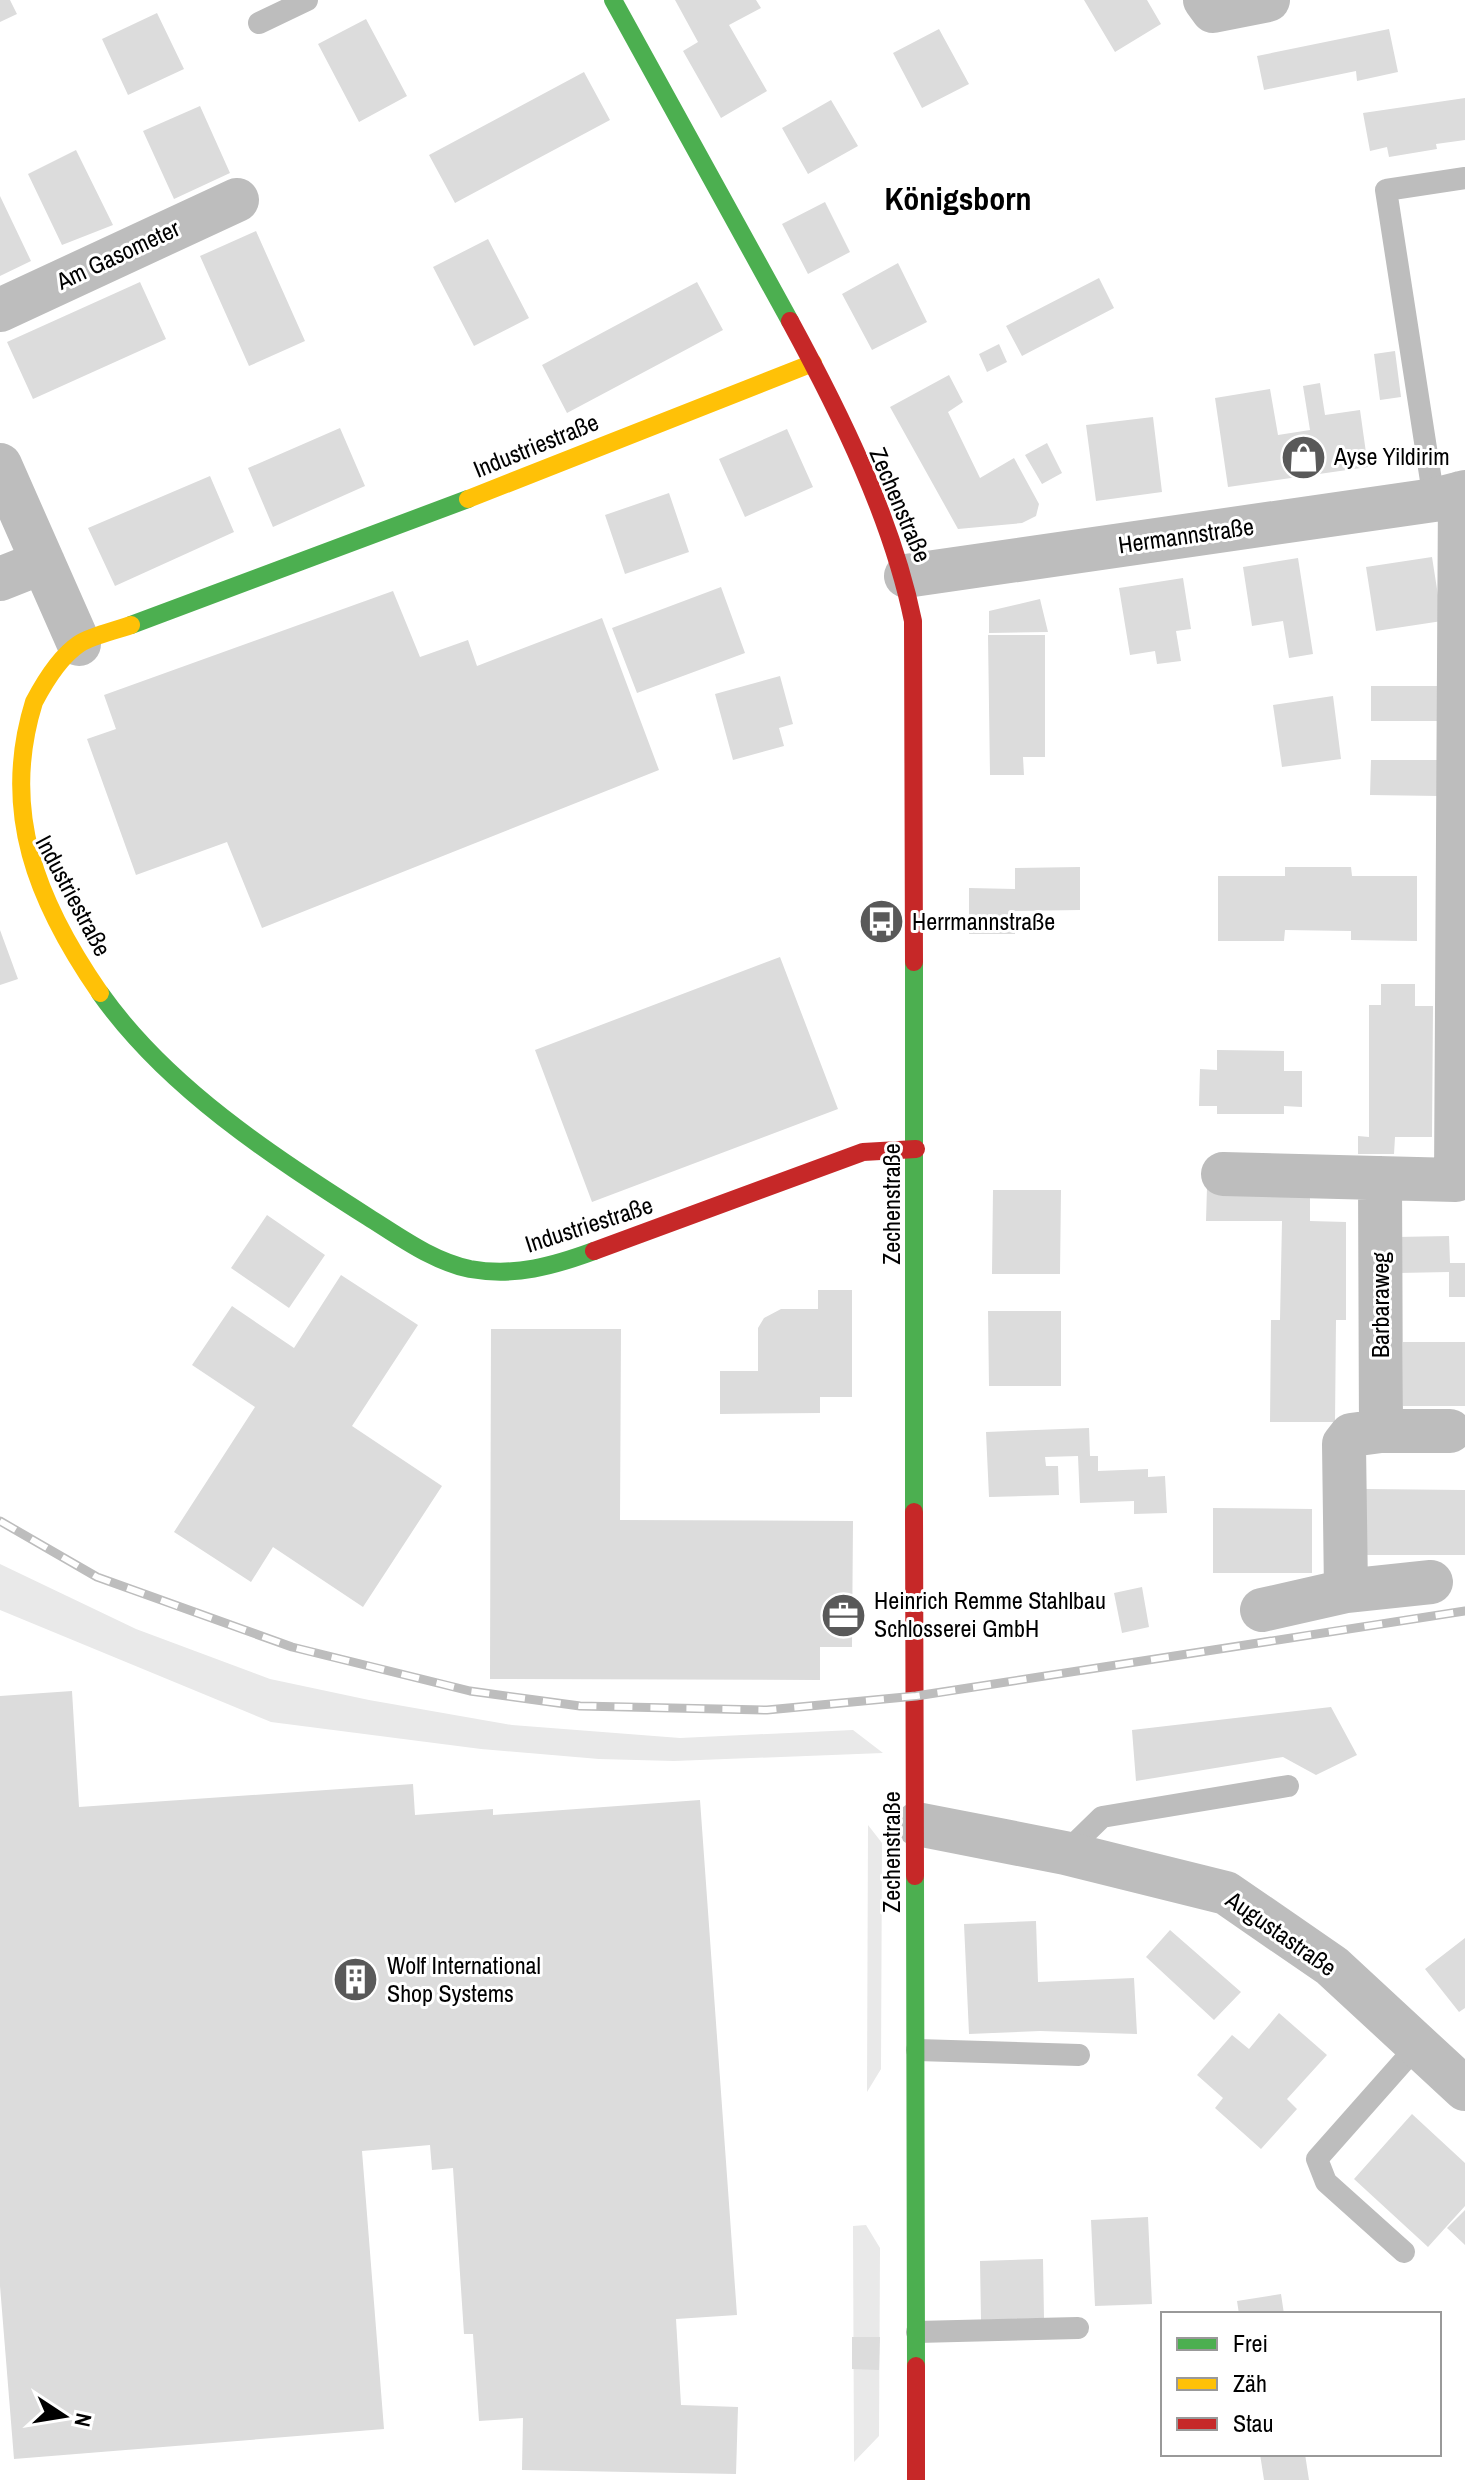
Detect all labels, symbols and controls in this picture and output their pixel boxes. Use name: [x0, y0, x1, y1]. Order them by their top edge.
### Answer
district label: Königsborn: [884, 177, 1032, 220]
street label: Am Gasometer: [50, 211, 185, 297]
street label: Industriestraße: [468, 405, 603, 485]
shop icon: Ayse Yildirim: [1279, 433, 1327, 481]
place label: Ayse Yildirim: [1333, 440, 1450, 472]
street label: Zechenstraße: [862, 442, 939, 567]
street label: Hermannstraße: [1116, 510, 1256, 560]
street label: Industriestraße: [29, 830, 119, 961]
bus stop icon: Herrmannstraße: [857, 898, 905, 946]
place label: Herrmannstraße: [912, 905, 1055, 937]
street label: Zechenstraße: [875, 1143, 907, 1265]
street label: Industriestraße: [521, 1188, 657, 1260]
street label: Barbaraweg: [1364, 1252, 1396, 1358]
place label: Heinrich Remme Stahlbau Schlosserei GmbH: [874, 1584, 1106, 1644]
office icon: Heinrich Remme Stahlbau Schlosserei GmbH: [819, 1591, 867, 1639]
street label: Zechenstraße: [875, 1791, 907, 1913]
street label: Augustastraße: [1219, 1883, 1343, 1983]
place label: Wolf International Shop Systems: [387, 1949, 541, 2009]
building icon: Wolf International Shop Systems: [332, 1956, 380, 2004]
legend: [1161, 2312, 1441, 2456]
text: Frei: [1233, 2327, 1268, 2359]
text: Zäh: [1233, 2367, 1267, 2399]
north arrow: [24, 2376, 104, 2456]
text: Stau: [1233, 2407, 1274, 2439]
text: N: [68, 2411, 100, 2430]

